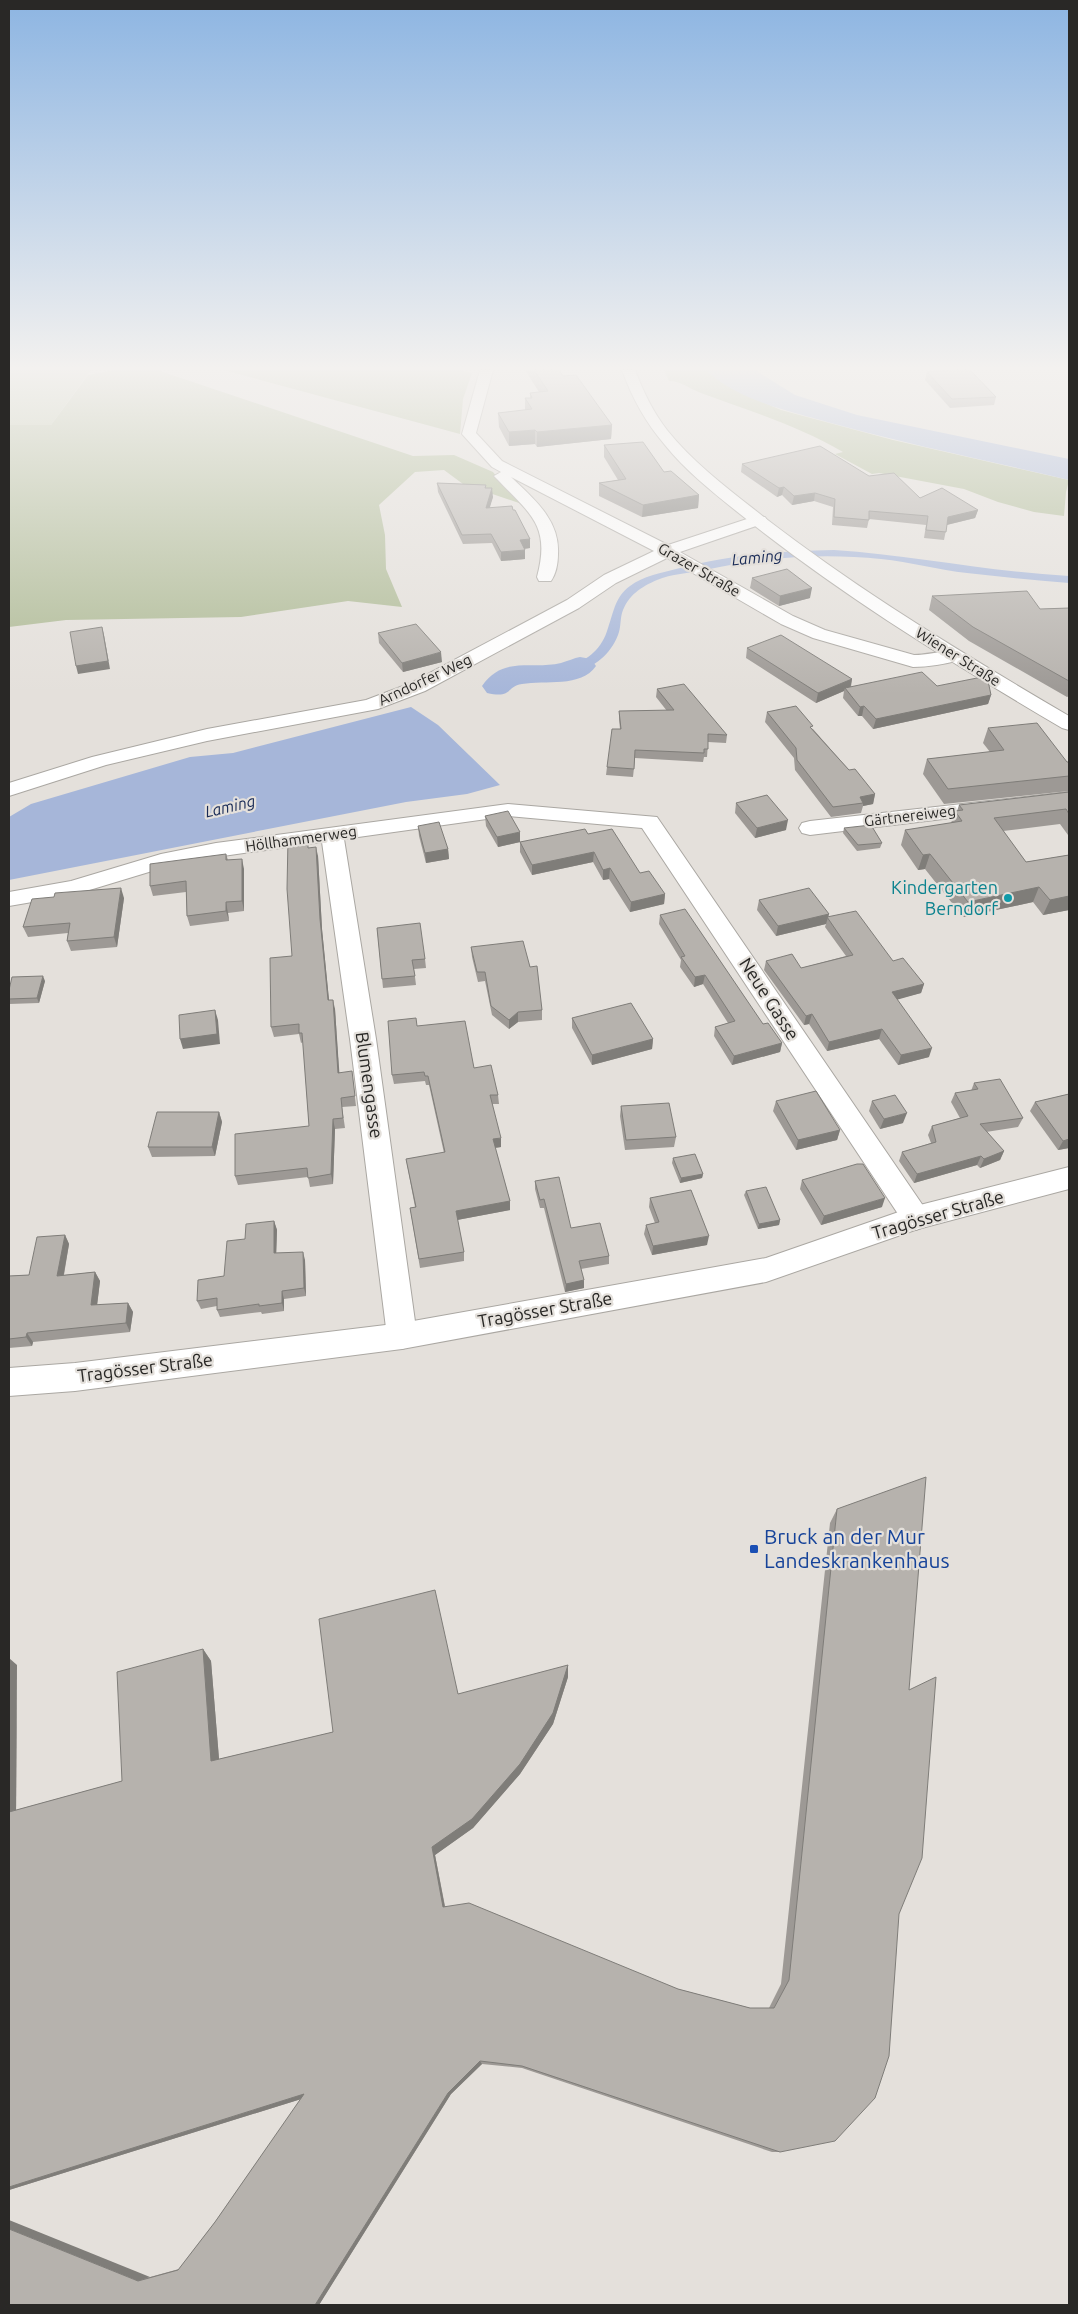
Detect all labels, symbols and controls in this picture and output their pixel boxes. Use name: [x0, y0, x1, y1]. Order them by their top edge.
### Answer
street label: Grazer Straße: [655, 539, 743, 600]
water label: Laming: [731, 545, 784, 569]
street label: Wiener Straße: [913, 624, 1004, 689]
street label: Arndorfer Weg: [375, 651, 474, 709]
water label: Laming: [203, 791, 257, 820]
street label: Gärtnereiweg: [863, 801, 957, 830]
street label: Höllhammerweg: [244, 822, 358, 855]
place label: Kindergarten Berndorf: [891, 877, 998, 918]
marker: Kindergarten Berndorf: [1002, 892, 1014, 904]
street label: Neue Gasse: [736, 954, 804, 1043]
street label: Blumengasse: [353, 1030, 387, 1139]
street label: Tragösser Straße: [870, 1186, 1006, 1242]
street label: Tragösser Straße: [476, 1287, 614, 1331]
street label: Tragösser Straße: [76, 1349, 214, 1385]
place label: Bruck an der Mur Landeskrankenhaus: [764, 1524, 950, 1572]
marker: Bruck an der Mur Landeskrankenhaus: [748, 1543, 760, 1555]

